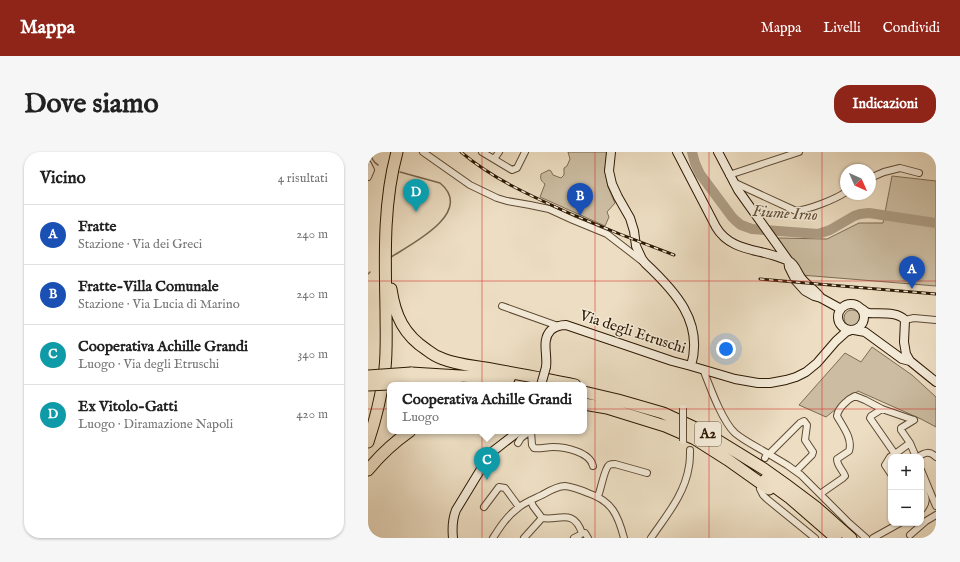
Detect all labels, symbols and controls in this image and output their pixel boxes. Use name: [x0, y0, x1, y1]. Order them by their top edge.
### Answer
text: Mappa: [20, 16, 75, 40]
text: Mappa: [761, 19, 801, 37]
text: Livelli: [823, 19, 861, 37]
text: Condividi: [883, 19, 940, 37]
button: Indicazioni: [834, 85, 936, 123]
text: Dove siamo: [24, 87, 159, 122]
north arrow: [840, 164, 876, 200]
text: Vicino: [40, 168, 86, 189]
text: 4 risultati: [278, 170, 328, 187]
pin: D: [403, 179, 429, 212]
pin: B: [567, 183, 593, 216]
water label: Fiume Irno: [752, 202, 818, 226]
text: Fratte: [78, 217, 117, 236]
text: A: [49, 226, 57, 243]
text: 240 m: [296, 226, 328, 243]
text: Stazione · Via dei Greci: [78, 236, 202, 253]
pin: A: [899, 256, 925, 289]
text: Fratte-Villa Comunale: [78, 277, 219, 296]
text: B: [49, 286, 57, 303]
text: 240 m: [296, 286, 328, 303]
text: Stazione · Via Lucia di Marino: [78, 296, 240, 313]
street label: Via degli Etruschi: [577, 306, 688, 358]
text: Cooperativa Achille Grandi: [78, 337, 248, 356]
your location: [716, 339, 736, 359]
text: C: [48, 346, 58, 363]
text: 340 m: [298, 346, 328, 363]
text: Luogo · Via degli Etruschi: [78, 356, 219, 373]
popup: [387, 382, 587, 434]
text: Cooperativa Achille Grandi: [402, 390, 572, 409]
text: Ex Vitolo-Gatti: [78, 397, 178, 416]
text: D: [48, 406, 58, 423]
text: 420 m: [296, 406, 328, 423]
text: Luogo: [402, 409, 439, 426]
text: Luogo · Diramazione Napoli: [78, 416, 233, 433]
road number: A2: [695, 422, 721, 446]
pin: C: [474, 447, 500, 480]
map controls: [888, 454, 924, 526]
button: +: [888, 454, 924, 490]
button: −: [888, 490, 924, 526]

